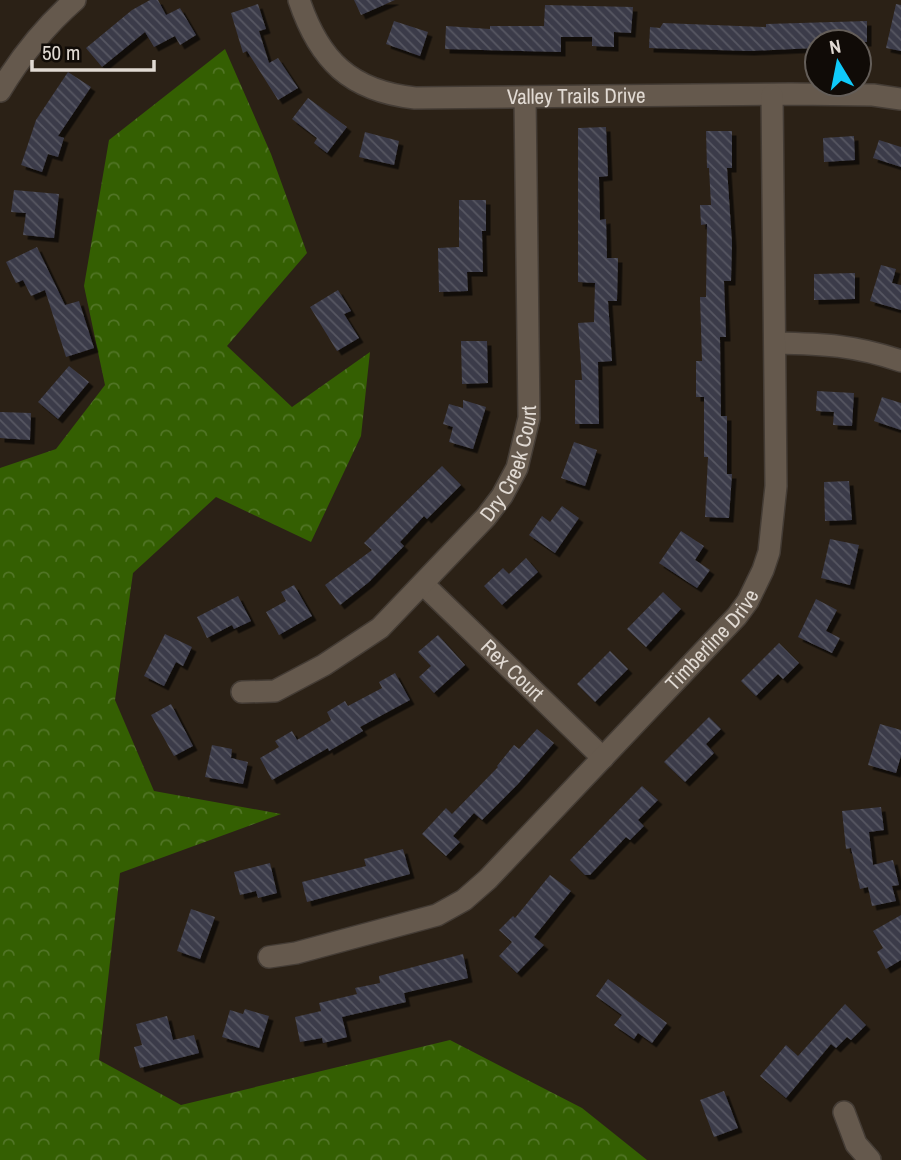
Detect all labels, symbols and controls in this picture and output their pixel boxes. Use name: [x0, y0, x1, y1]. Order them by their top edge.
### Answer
scale bar: [32, 28, 154, 72]
north arrow: [803, 28, 873, 98]
text: N: [827, 32, 843, 60]
text: 50 m: [42, 38, 80, 67]
street label: Valley Trails Drive: [507, 81, 646, 111]
street label: Dry Creek Court: [473, 405, 543, 527]
street label: Timberline Drive: [659, 584, 765, 697]
street label: Rex Court: [475, 632, 551, 707]

